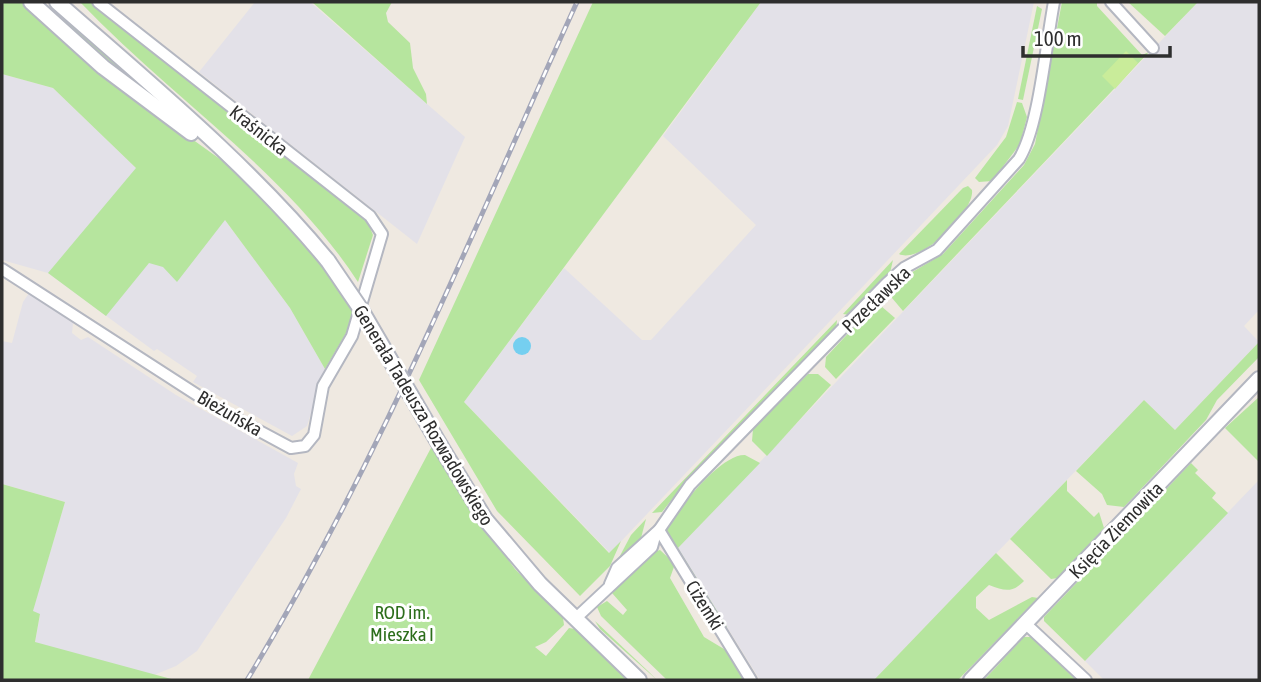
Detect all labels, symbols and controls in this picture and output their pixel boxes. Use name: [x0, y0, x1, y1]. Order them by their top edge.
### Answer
scale bar: [1023, 14, 1170, 58]
text: 100 m: [1034, 26, 1082, 50]
street label: Kraśnicka: [225, 100, 293, 160]
street label: Przecławska: [837, 261, 915, 337]
street label: Generała Tadeusza Rozwadowskiego: [349, 301, 499, 529]
street label: Bieżuńska: [194, 386, 266, 440]
street label: Księcia Ziemowita: [1064, 477, 1168, 583]
street label: Ciżemki: [681, 576, 729, 634]
park label: ROD im. Mieszka I: [370, 601, 434, 645]

